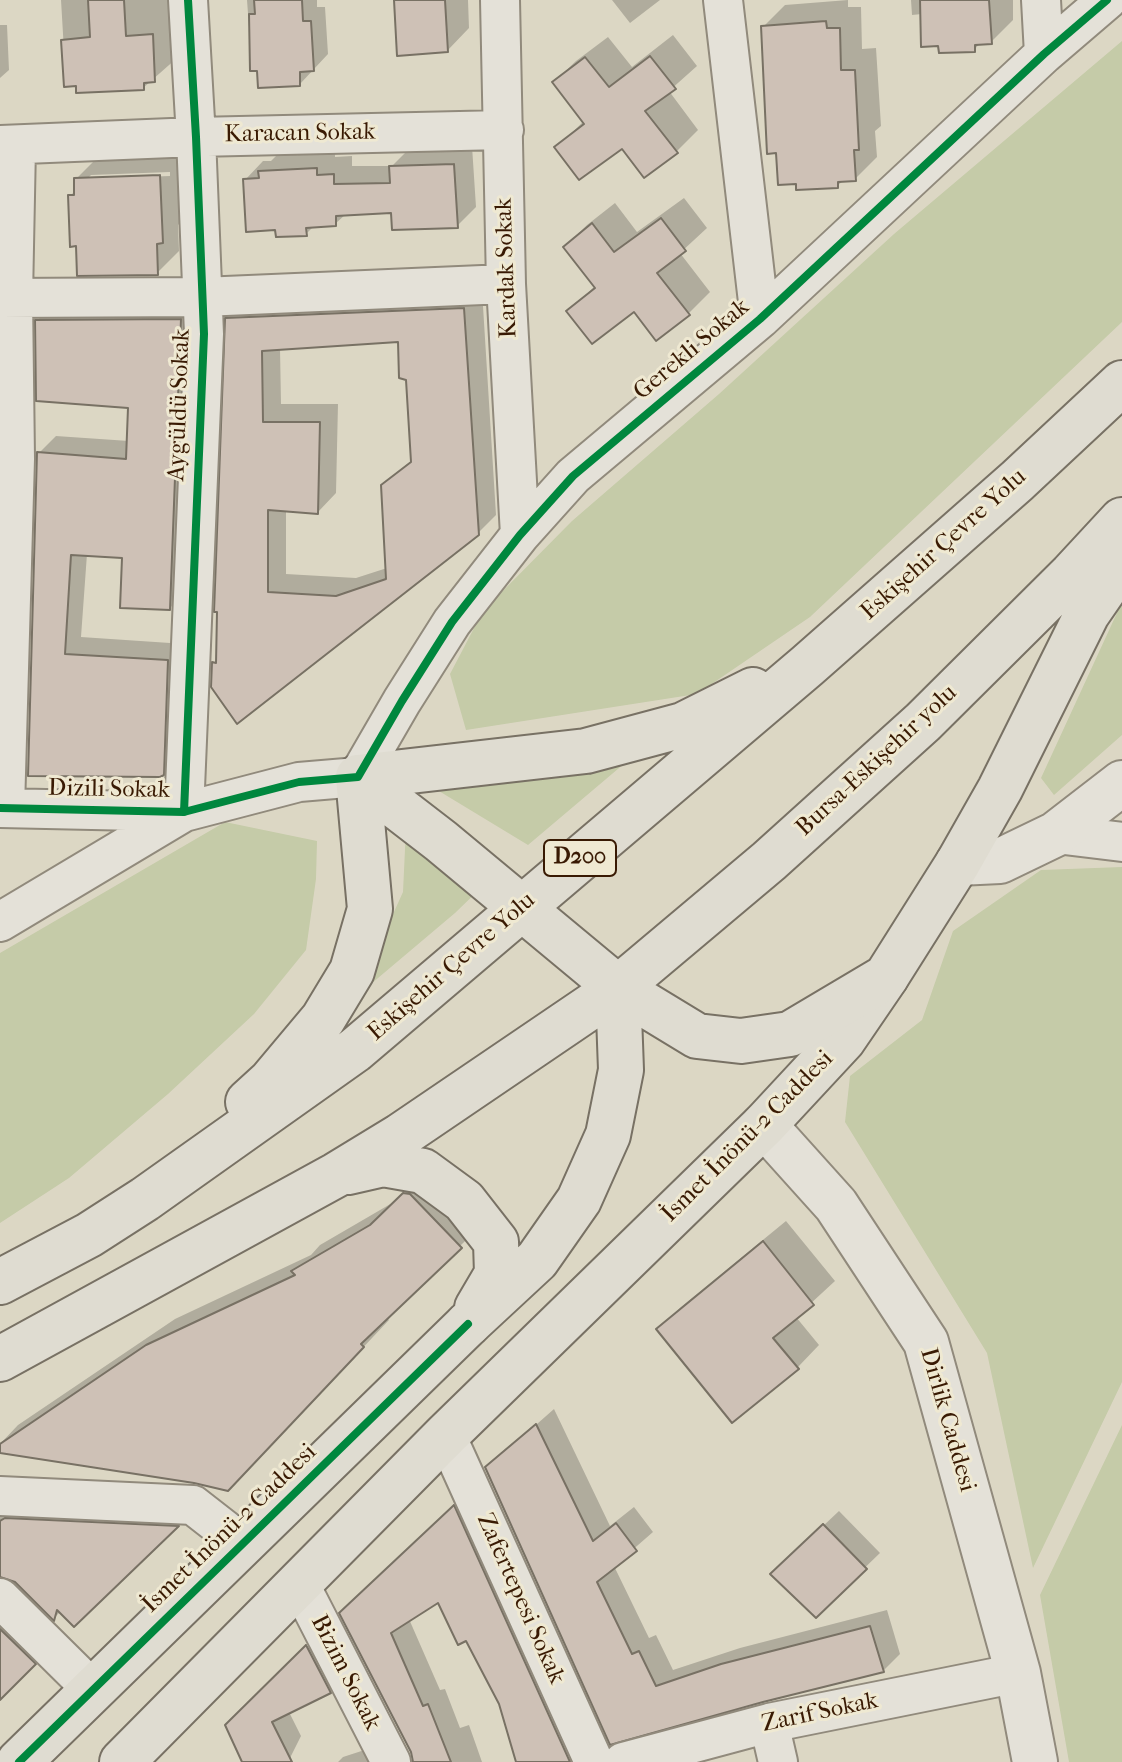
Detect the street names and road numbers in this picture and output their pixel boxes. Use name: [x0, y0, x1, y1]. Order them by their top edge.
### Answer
street label: Karacan Sokak: [224, 118, 376, 150]
street label: Kardak Sokak: [490, 197, 524, 339]
street label: Gerekli Sokak: [628, 293, 756, 407]
street label: Aygüldü Sokak: [163, 328, 197, 482]
street label: Eskişehir Çevre Yolu: [855, 463, 1033, 627]
street label: Bursa-Eskişehir yolu: [791, 679, 963, 843]
street label: Dizili Sokak: [48, 775, 170, 805]
road number: D200: [544, 840, 616, 876]
street label: Eskişehir Çevre Yolu: [362, 886, 542, 1048]
street label: İsmet İnönü-2 Caddesi: [656, 1045, 840, 1229]
street label: Dirlik Caddesi: [913, 1345, 981, 1495]
street label: İsmet İnönü-2 Caddesi: [137, 1438, 323, 1620]
street label: Zafertepesi Sokak: [469, 1509, 571, 1689]
street label: Bizim Sokak: [304, 1610, 386, 1736]
street label: Zarif Sokak: [759, 1687, 881, 1739]

